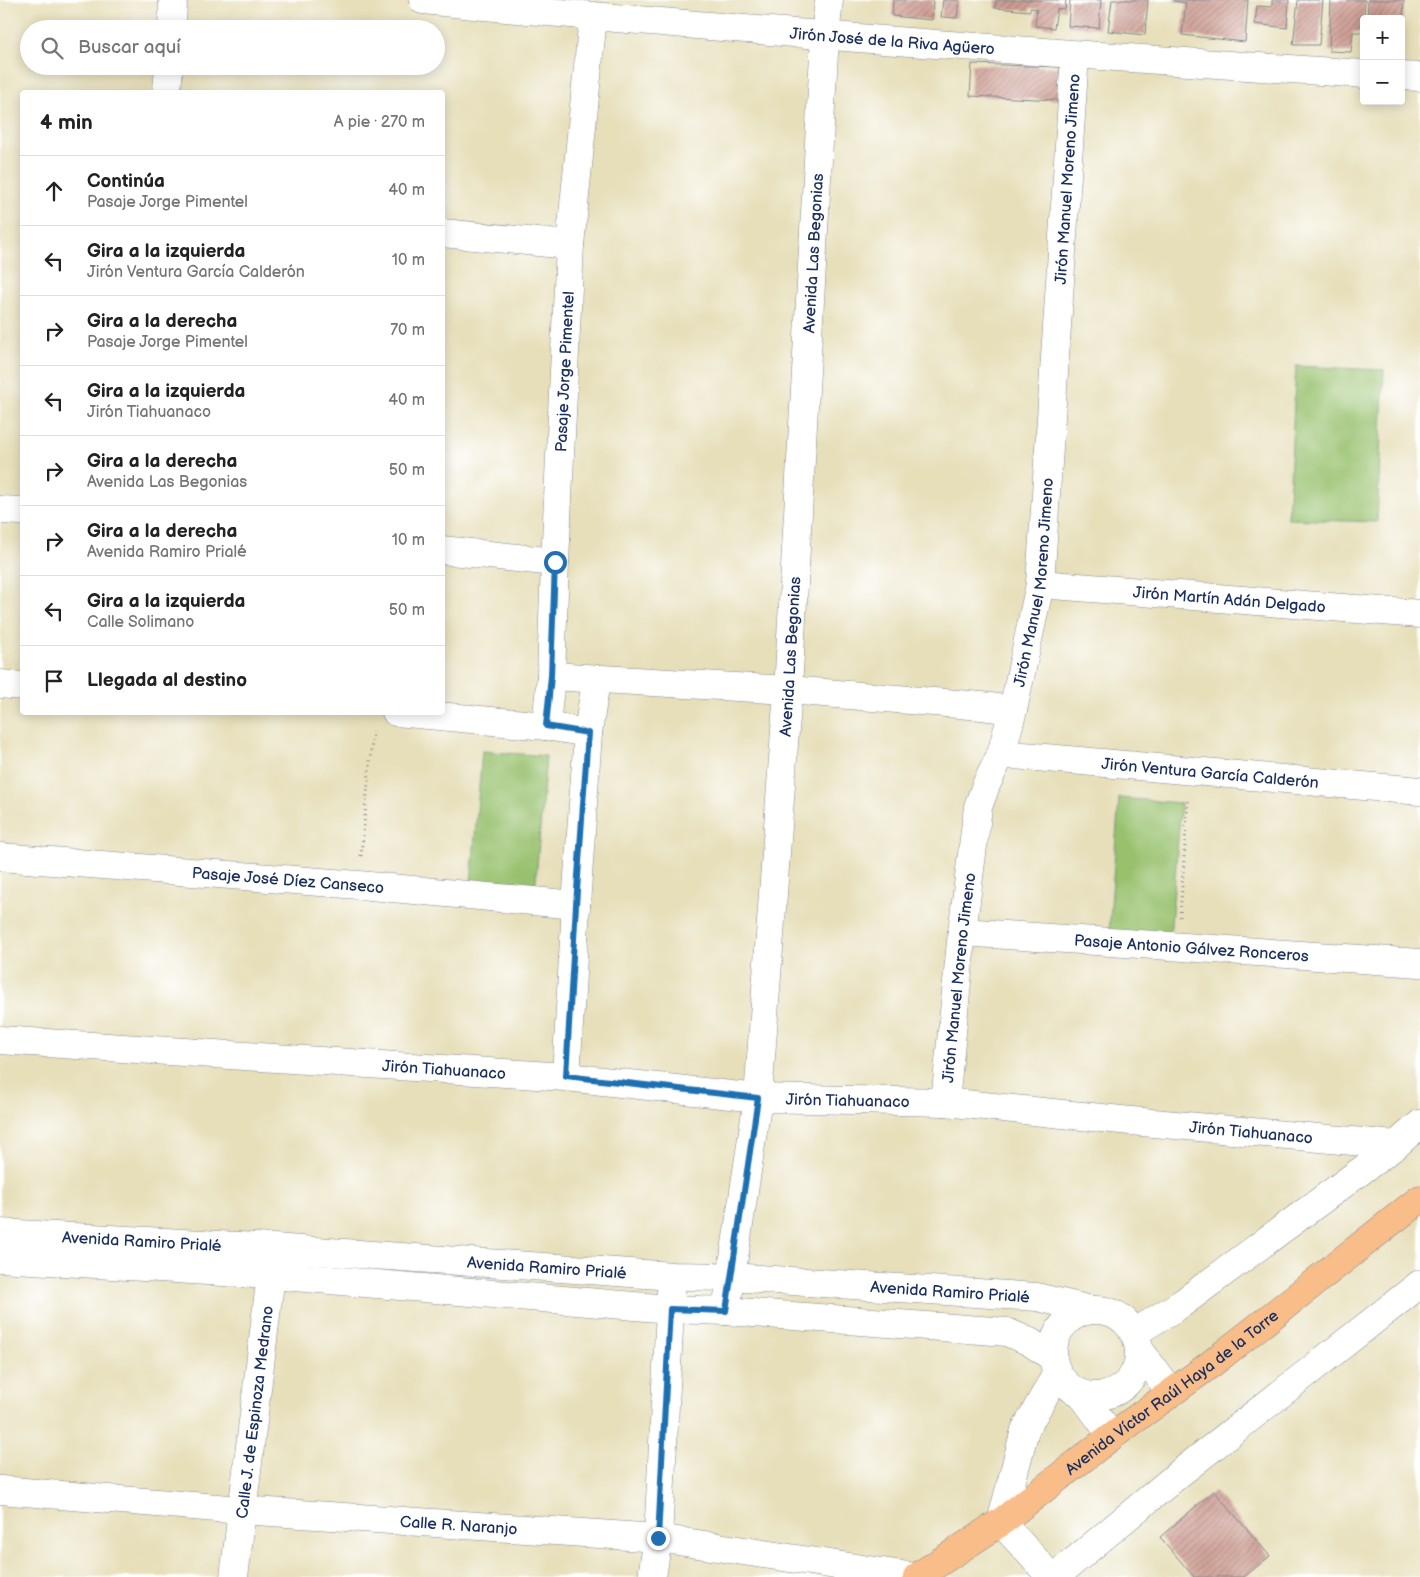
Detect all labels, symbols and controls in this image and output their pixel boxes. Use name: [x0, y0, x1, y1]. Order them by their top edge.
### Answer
map controls: [1360, 15, 1405, 105]
button: +: [1360, 15, 1405, 60]
search box: [20, 20, 445, 75]
street label: Jirón José de la Riva Agüero: [789, 25, 995, 59]
icon: search: [38, 34, 66, 62]
text: Buscar aquí: [78, 36, 181, 59]
button: −: [1360, 60, 1405, 105]
street label: Jirón Manuel Moreno Jimeno: [1052, 73, 1085, 285]
text: 4 min: [40, 110, 93, 135]
text: A pie · 270 m: [334, 113, 425, 132]
text: Continúa: [87, 170, 165, 193]
street label: Avenida Las Begonias: [800, 173, 828, 334]
icon: ahead: [40, 177, 68, 205]
text: 40 m: [388, 181, 425, 200]
text: Pasaje Jorge Pimentel: [87, 193, 248, 212]
text: Gira a la izquierda: [87, 240, 245, 263]
icon: left: [40, 247, 68, 275]
text: 10 m: [392, 251, 425, 270]
text: Jirón Ventura García Calderón: [87, 263, 305, 282]
street label: Pasaje Jorge Pimentel: [552, 291, 579, 453]
text: Gira a la derecha: [87, 310, 237, 333]
icon: right: [40, 317, 68, 345]
text: 70 m: [390, 321, 425, 340]
text: Pasaje Jorge Pimentel: [87, 333, 248, 352]
text: Gira a la izquierda: [87, 380, 245, 403]
icon: left: [40, 387, 68, 415]
text: 40 m: [388, 391, 425, 410]
text: Jirón Tiahuanaco: [87, 403, 211, 422]
text: Gira a la derecha: [87, 450, 237, 473]
icon: right: [40, 457, 68, 485]
text: 50 m: [389, 461, 425, 480]
text: Avenida Las Begonias: [87, 473, 247, 492]
street label: Jirón Manuel Moreno Jimeno: [1010, 477, 1058, 689]
text: Gira a la derecha: [87, 520, 237, 543]
icon: right: [40, 527, 68, 555]
text: 10 m: [392, 531, 425, 550]
text: Avenida Ramiro Prialé: [87, 543, 247, 562]
route start: [544, 551, 567, 574]
street label: Avenida Las Begonias: [777, 576, 805, 737]
street label: Jirón Martín Adán Delgado: [1132, 583, 1326, 618]
text: Gira a la izquierda: [87, 590, 245, 613]
icon: left: [40, 597, 68, 625]
text: 50 m: [389, 601, 425, 620]
text: Calle Solimano: [87, 613, 194, 632]
icon: arrive: [40, 667, 68, 695]
text: Llegada al destino: [87, 669, 247, 692]
street label: Jirón Ventura García Calderón: [1101, 755, 1320, 793]
street label: Pasaje José Díez Canseco: [191, 864, 385, 898]
street label: Jirón Manuel Moreno Jimeno: [939, 872, 980, 1084]
street label: Pasaje Antonio Gálvez Ronceros: [1073, 932, 1309, 966]
street label: Jirón Tiahuanaco: [381, 1057, 507, 1084]
street label: Jirón Tiahuanaco: [785, 1091, 910, 1112]
street label: Jirón Tiahuanaco: [1188, 1118, 1314, 1148]
street label: Avenida Ramiro Prialé: [61, 1228, 222, 1256]
street label: Avenida Ramiro Prialé: [466, 1254, 628, 1284]
street label: Avenida Ramiro Prialé: [870, 1278, 1031, 1308]
street label: Calle J. de Espinoza Medrano: [233, 1305, 278, 1520]
street label: Avenida Víctor Raúl Haya de la Torre: [1062, 1306, 1283, 1480]
street label: Calle R. Naranjo: [399, 1513, 518, 1540]
route end: [647, 1527, 670, 1550]

